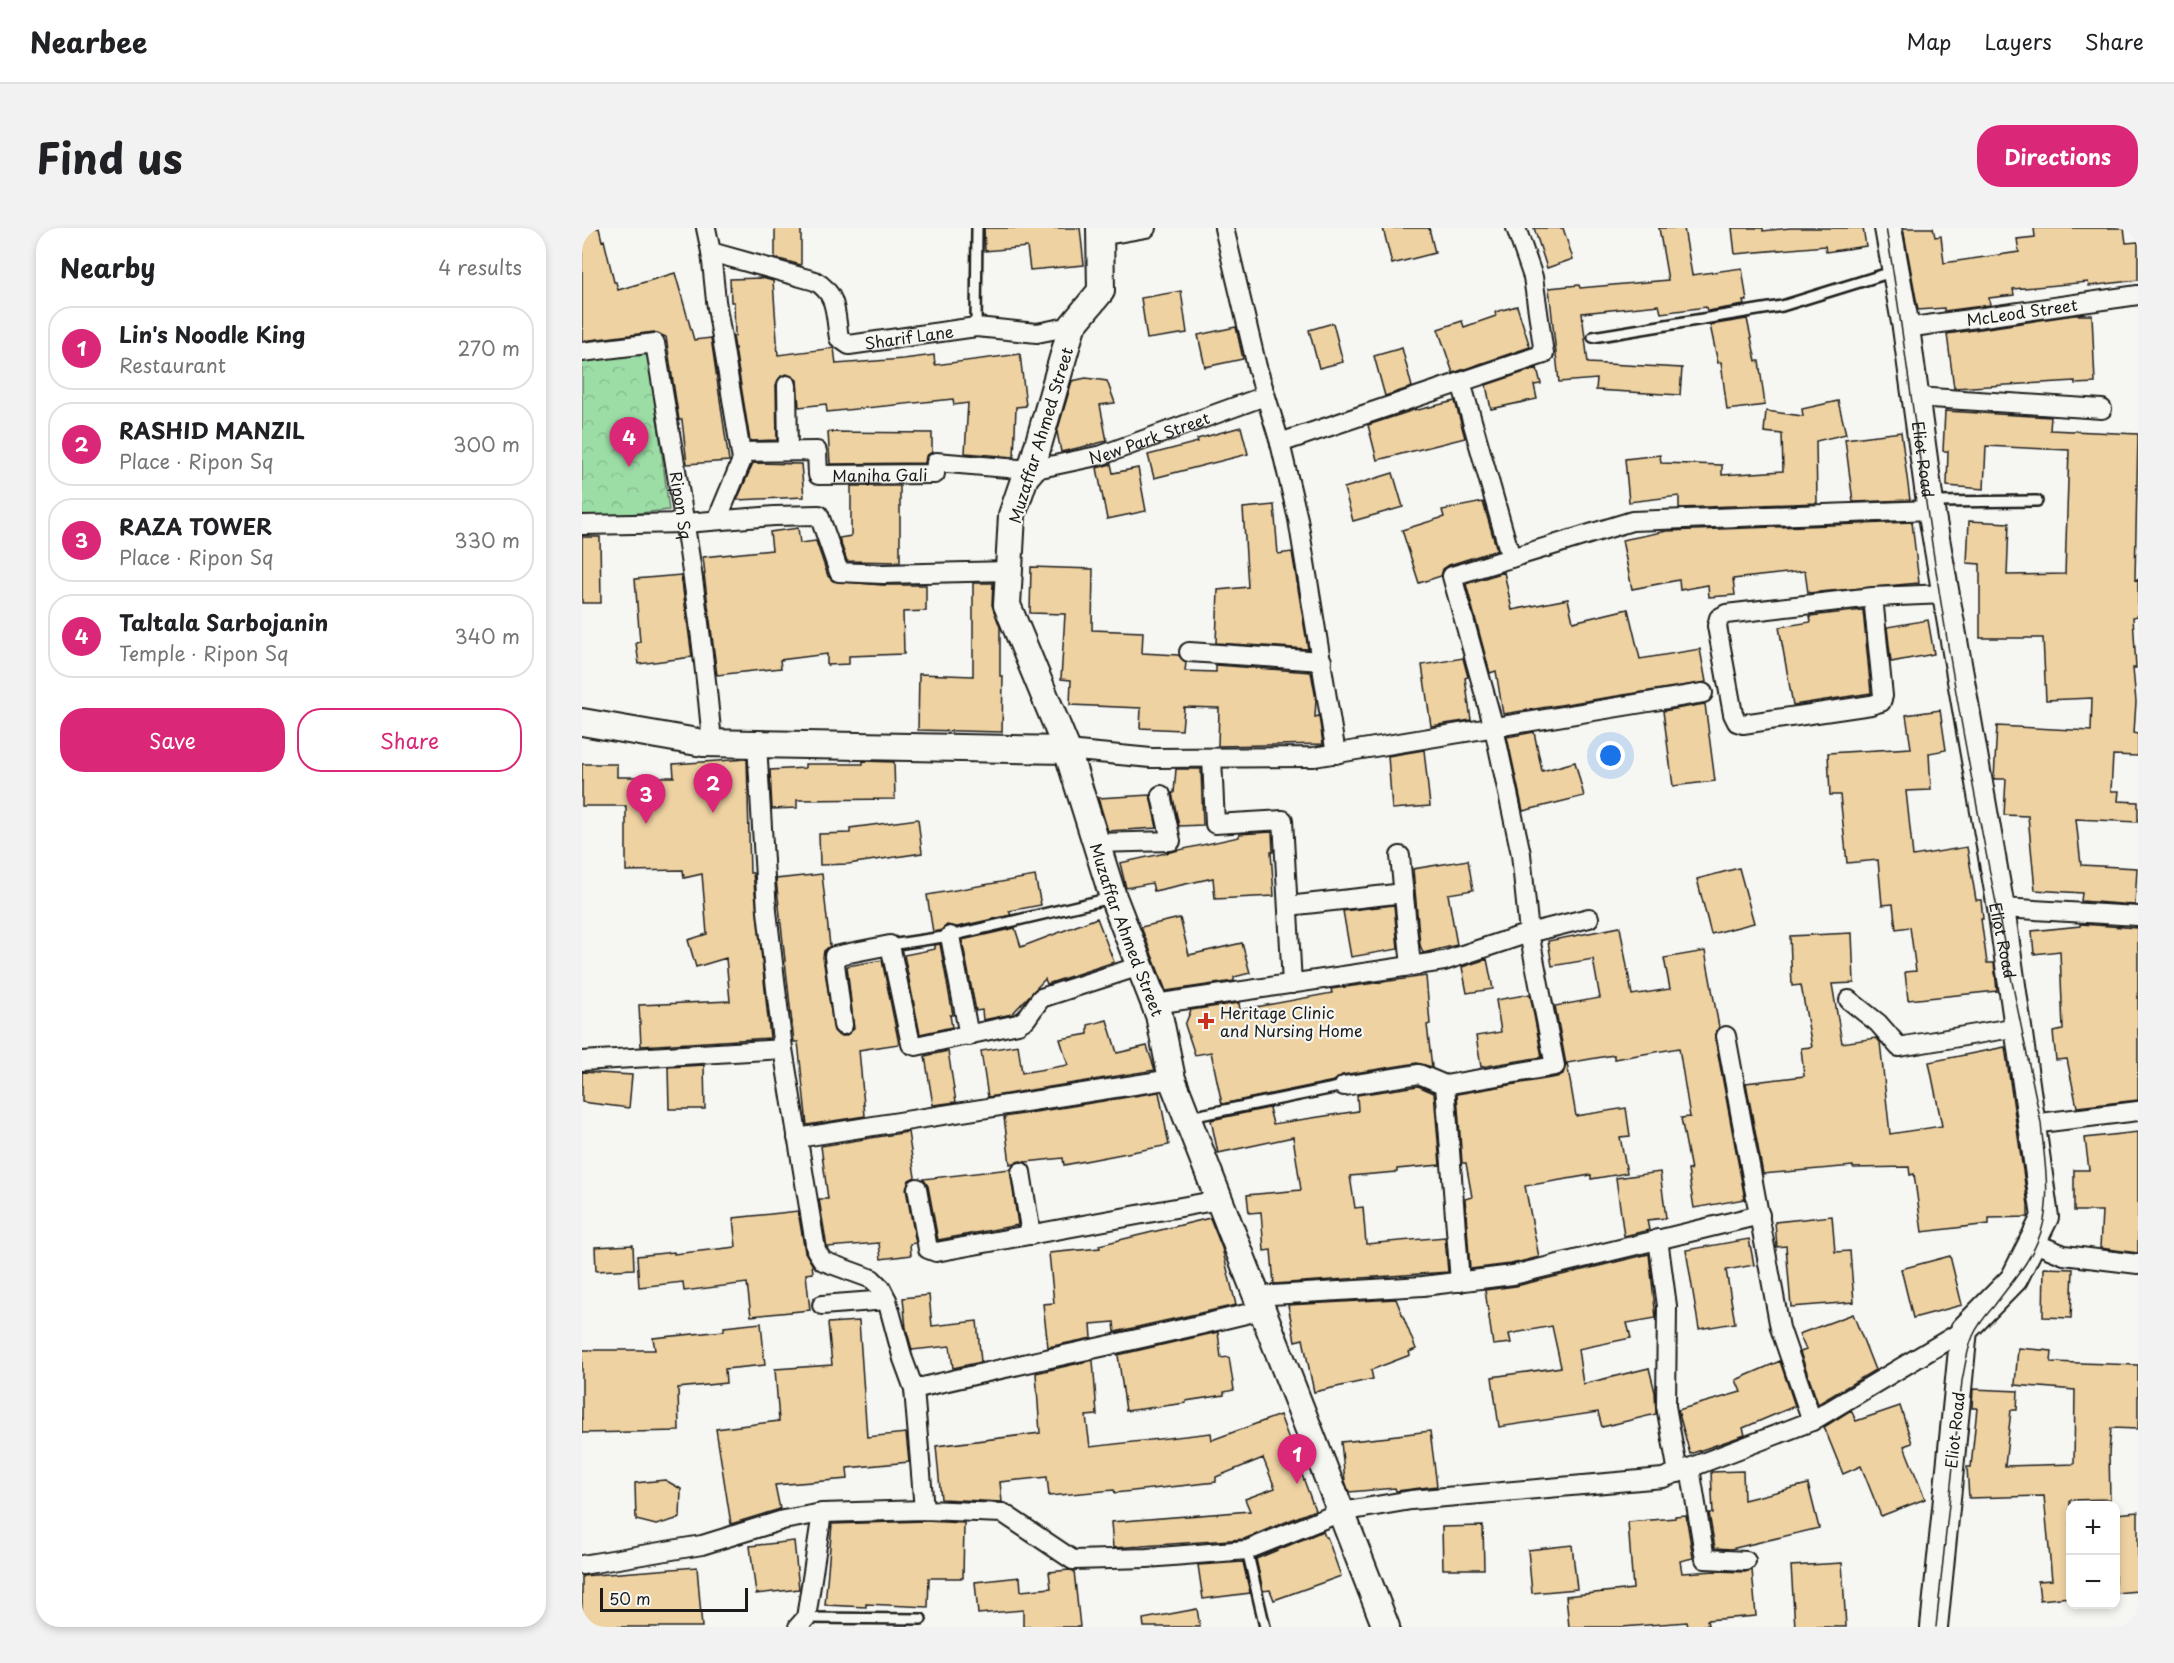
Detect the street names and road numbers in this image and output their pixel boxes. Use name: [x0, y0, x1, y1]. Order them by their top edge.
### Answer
street label: McLeod Street: [1965, 292, 2079, 331]
street label: Sharif Lane: [863, 318, 955, 355]
street label: Muzaffar Ahmed Street: [1002, 344, 1078, 526]
street label: New Park Street: [1086, 405, 1213, 470]
street label: Eliot Road: [1907, 419, 1941, 499]
street label: Manjha Gali: [832, 462, 928, 487]
street label: Ripon Sq: [665, 470, 699, 541]
street label: Muzaffar Ahmed Street: [1085, 840, 1170, 1020]
street label: Eliot Road: [1984, 900, 2023, 980]
street label: Eliot Road: [1938, 1390, 1970, 1470]

